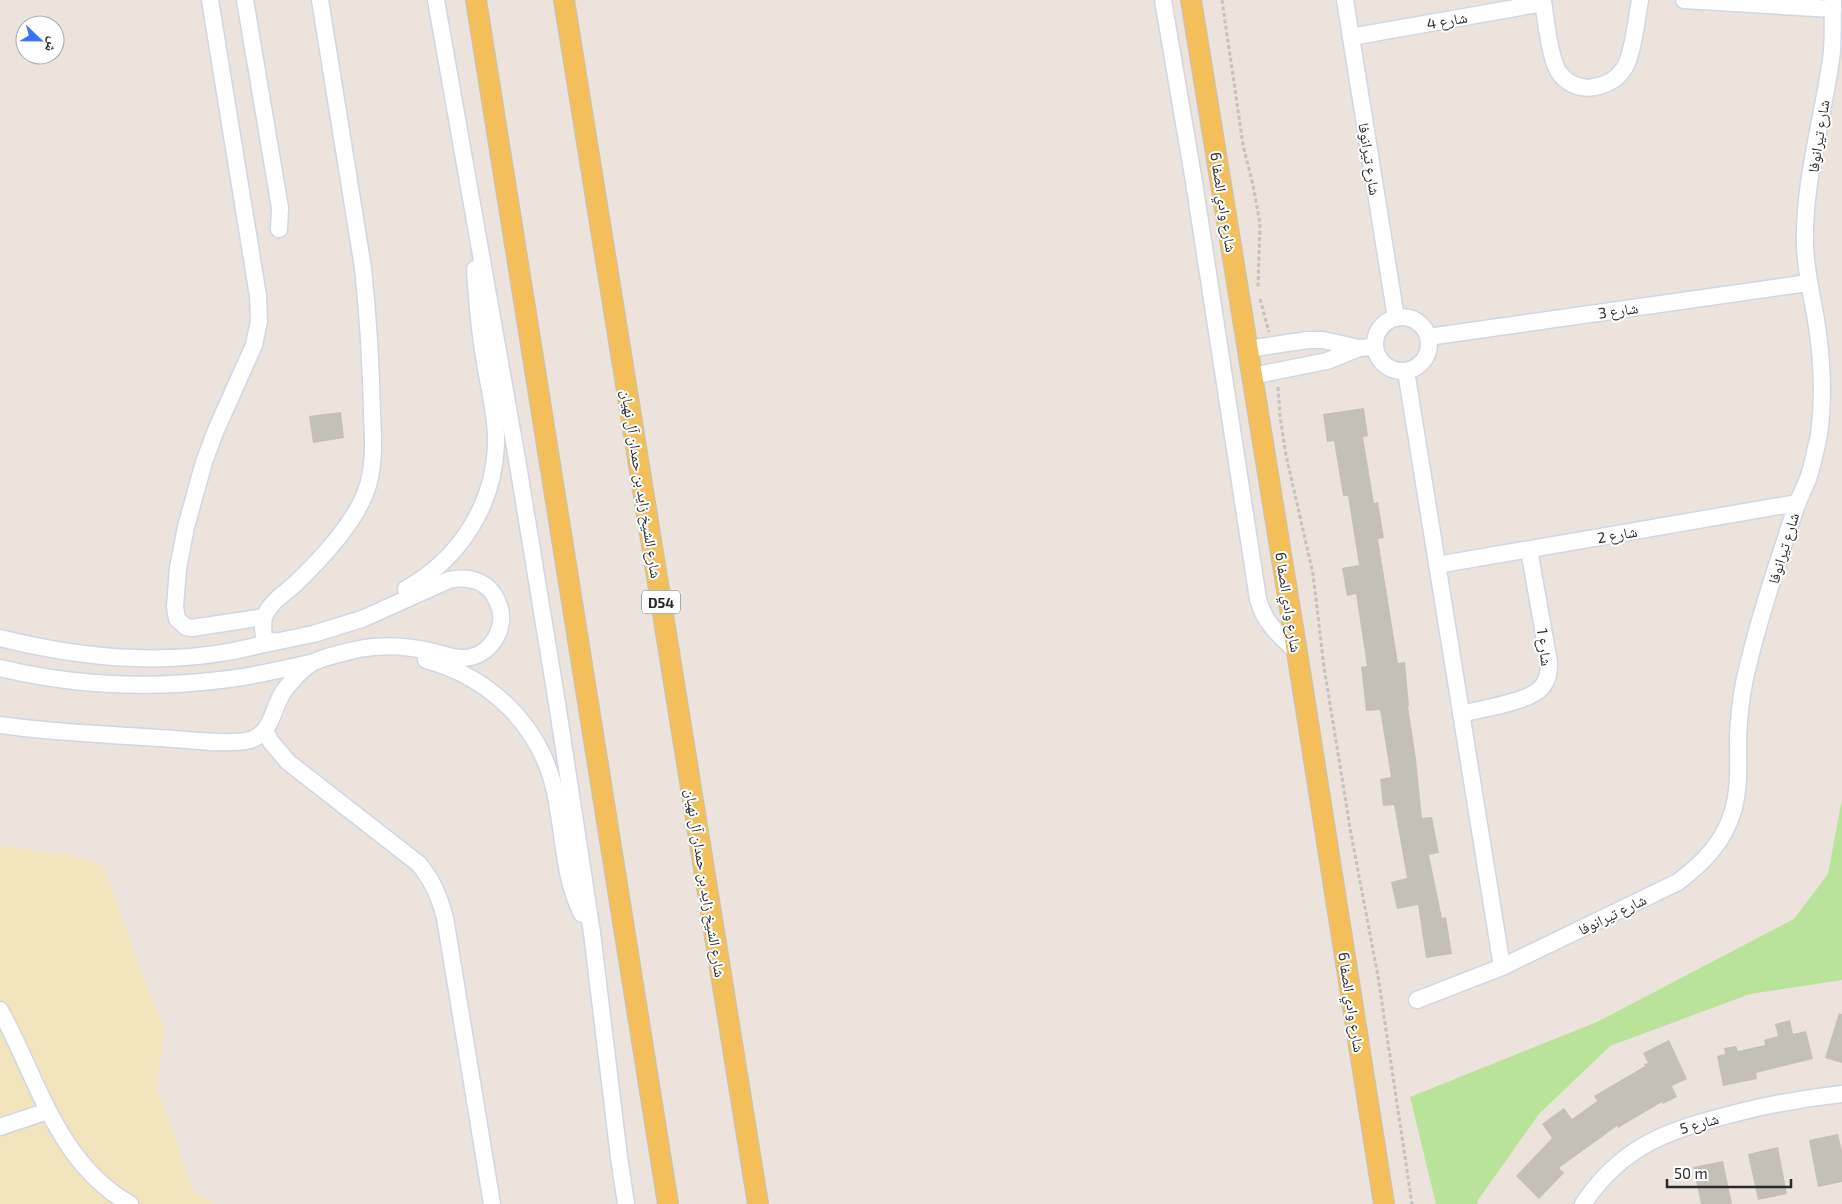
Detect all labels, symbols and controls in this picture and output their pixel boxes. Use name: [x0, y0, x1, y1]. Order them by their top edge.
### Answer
street label: شارع 4: [1425, 8, 1469, 34]
north arrow: [15, 15, 65, 65]
text: ش: [41, 35, 63, 55]
street label: شارع تيرانوفا: [1803, 98, 1835, 174]
street label: شارع تيرانوفا: [1353, 121, 1385, 197]
street label: شارع وادي الصفا 6: [1203, 151, 1241, 254]
street label: شارع 3: [1597, 298, 1640, 324]
street label: شارع الشيخ زايد بن حمدان آل نهيان: [616, 388, 666, 580]
street label: شارع تيرانوفا: [1764, 510, 1804, 586]
street label: شارع 2: [1596, 522, 1639, 548]
street label: شارع وادي الصفا 6: [1268, 551, 1306, 654]
road number: D54: [642, 590, 680, 614]
street label: شارع 1: [1532, 627, 1556, 667]
street label: شارع الشيخ زايد بن حمدان آل نهيان: [680, 787, 730, 979]
street label: شارع تيرانوفا: [1575, 890, 1650, 940]
street label: شارع وادي الصفا 6: [1331, 951, 1369, 1054]
street label: شارع 5: [1677, 1109, 1721, 1139]
scale bar: [1667, 1156, 1791, 1188]
text: 50 m: [1674, 1164, 1708, 1182]

